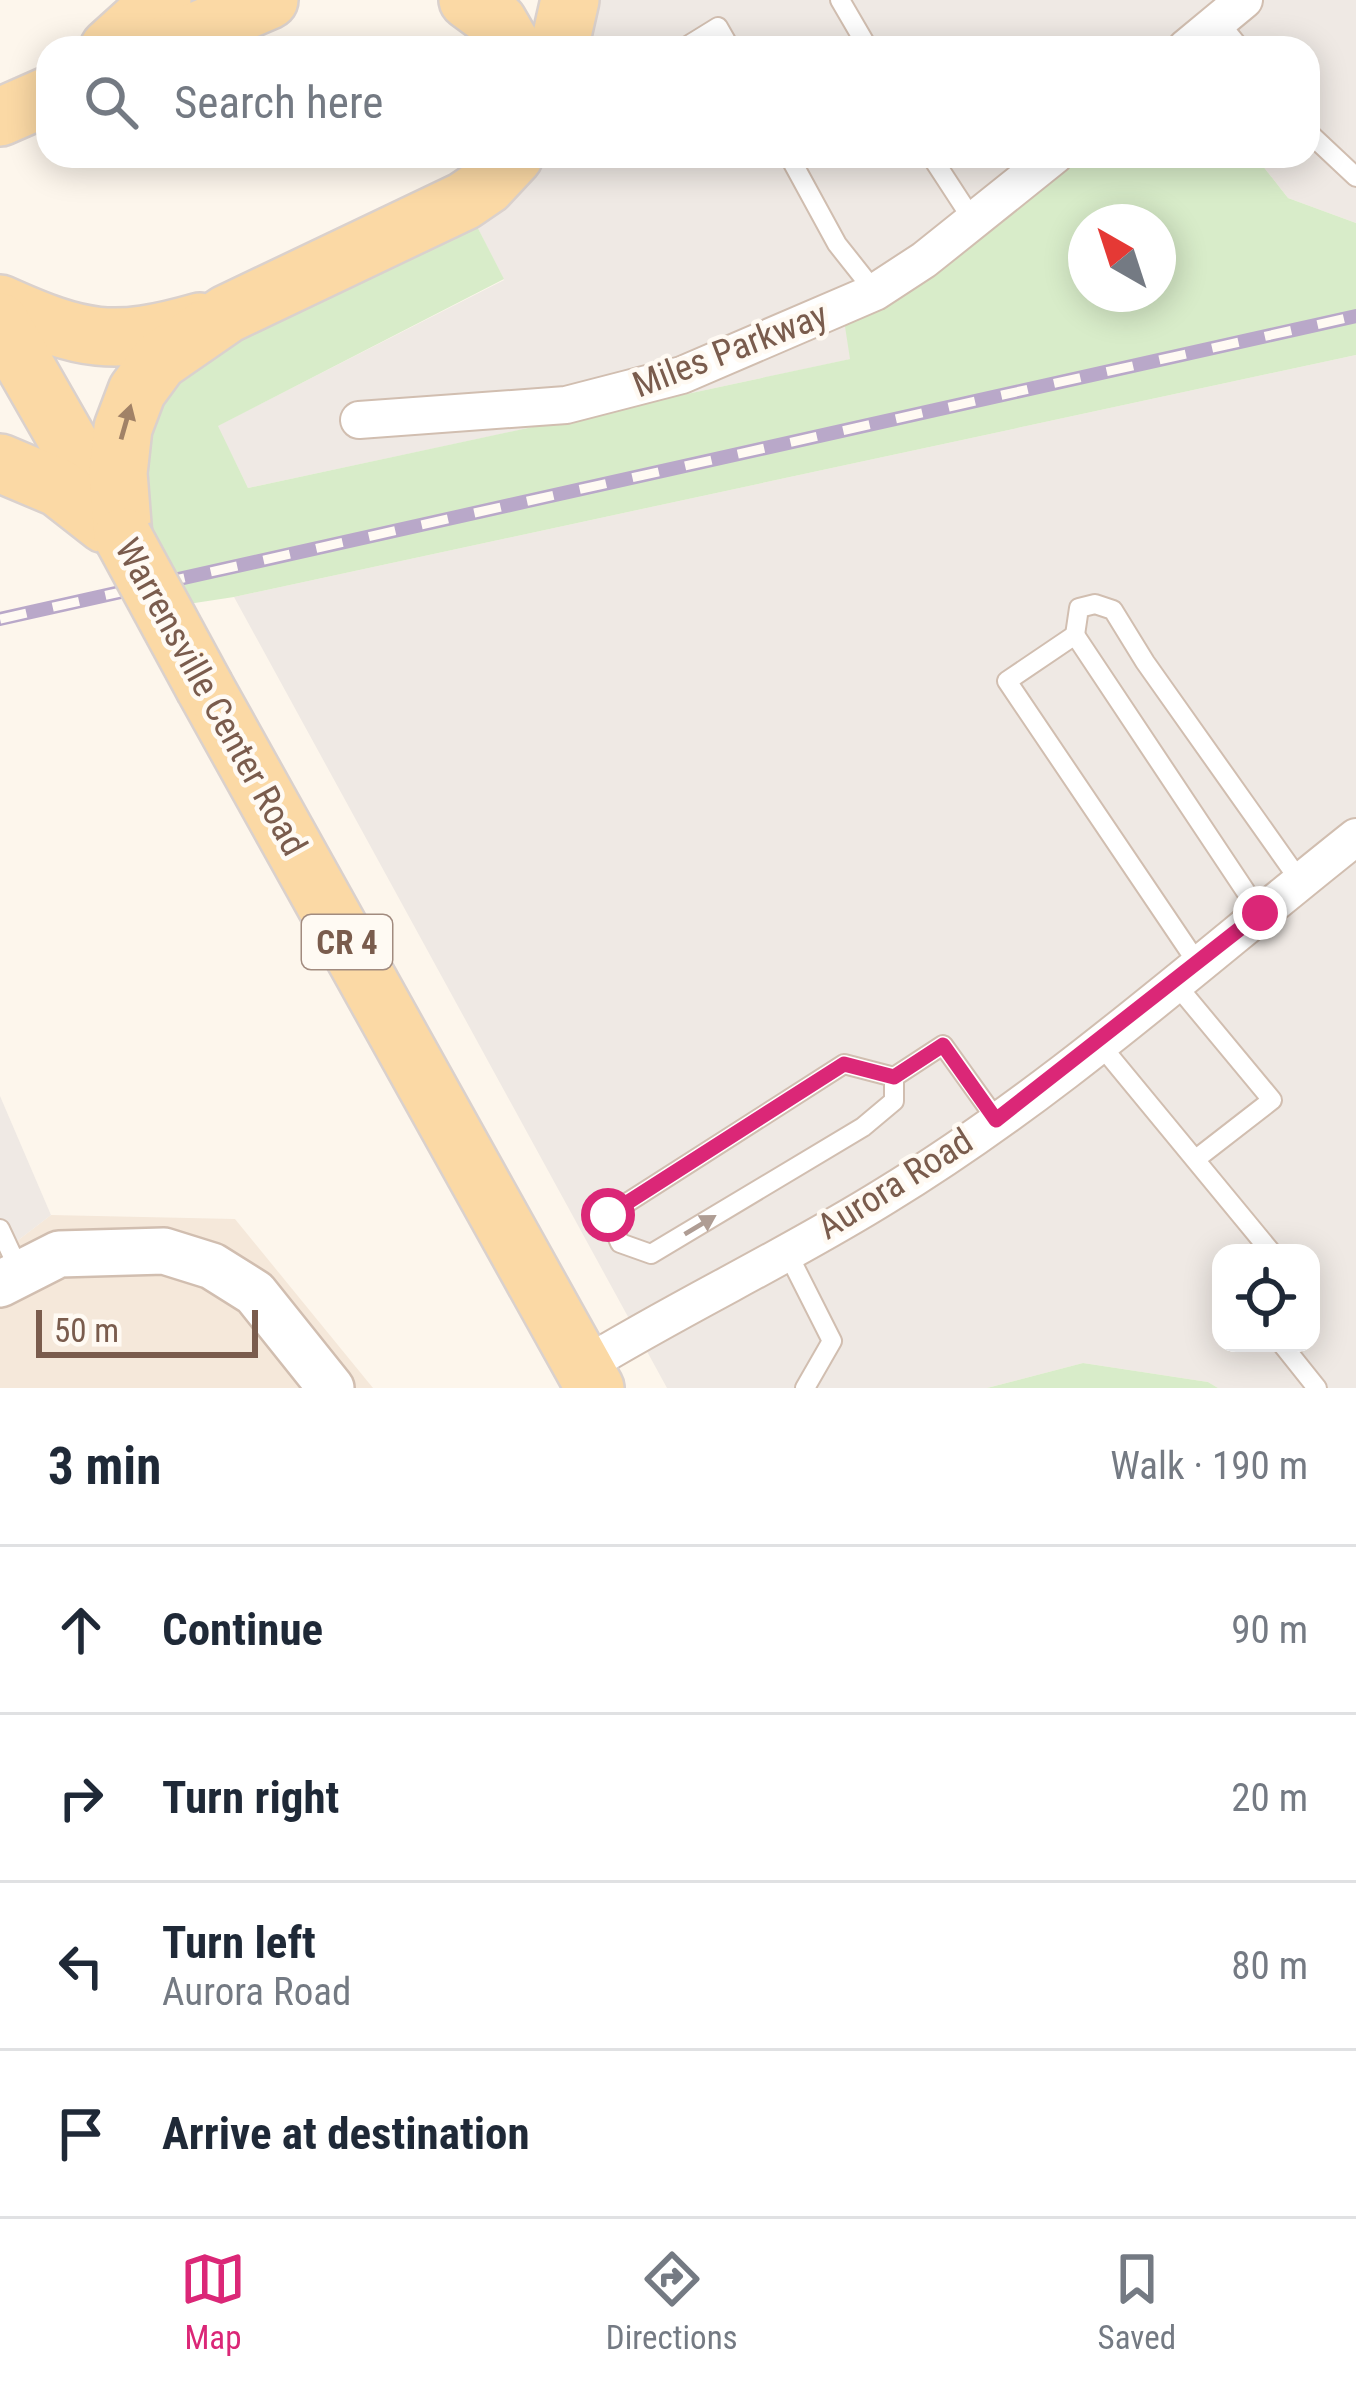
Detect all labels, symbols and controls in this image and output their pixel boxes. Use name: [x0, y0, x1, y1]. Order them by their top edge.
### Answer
search box: [36, 36, 1320, 168]
icon: search: [78, 69, 144, 135]
text: Search here: [174, 76, 383, 129]
north arrow: [1068, 204, 1176, 312]
street label: Miles Parkway: [627, 294, 833, 406]
one-way arrow: [118, 403, 137, 440]
street label: Warrensville Center Road: [106, 531, 316, 863]
route end: [1233, 886, 1287, 940]
road number: CR 4: [302, 915, 392, 969]
street label: Aurora Road: [810, 1120, 980, 1248]
route start: [581, 1188, 635, 1242]
one-way arrow: [683, 1215, 717, 1236]
map controls: [1212, 1244, 1320, 1352]
button: locate: [1212, 1244, 1320, 1352]
scale bar: [36, 1304, 258, 1357]
text: 50 m: [54, 1311, 119, 1350]
text: 3 min: [48, 1437, 161, 1496]
text: Walk · 190 m: [1110, 1443, 1308, 1489]
icon: ahead: [48, 1597, 114, 1663]
text: Continue: [162, 1603, 323, 1656]
text: 90 m: [1231, 1607, 1308, 1653]
icon: right: [48, 1765, 114, 1831]
text: Turn right: [162, 1771, 339, 1824]
text: 20 m: [1231, 1775, 1308, 1821]
text: Turn left: [162, 1916, 316, 1969]
icon: left: [48, 1933, 114, 1999]
text: 80 m: [1231, 1943, 1308, 1989]
text: Aurora Road: [162, 1969, 351, 2015]
icon: arrive: [48, 2101, 114, 2167]
text: Arrive at destination: [162, 2107, 530, 2160]
tab: Map: [180, 2246, 246, 2357]
tab: Directions: [606, 2246, 738, 2357]
tab: Saved: [1098, 2246, 1176, 2357]

